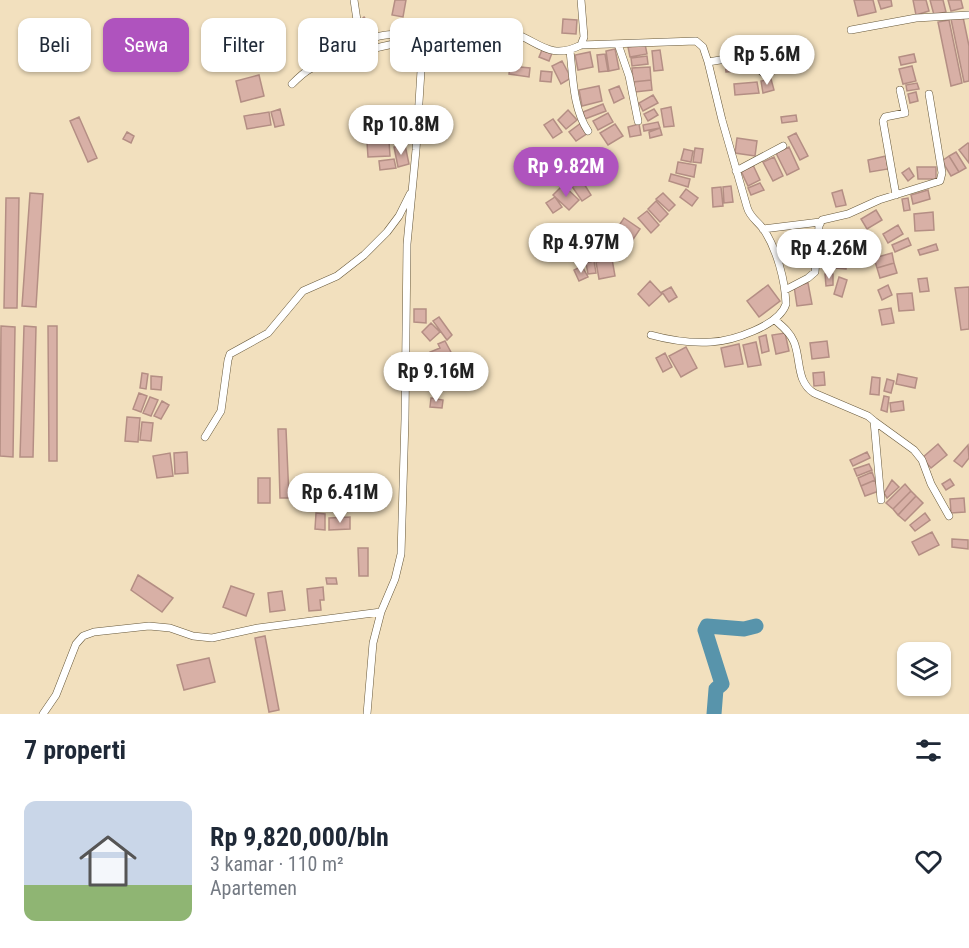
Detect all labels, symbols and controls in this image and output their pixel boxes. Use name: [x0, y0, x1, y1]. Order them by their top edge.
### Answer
chip: Beli: [18, 18, 91, 72]
chip: Sewa: [103, 18, 189, 72]
chip: Filter: [201, 18, 286, 72]
chip: Baru: [298, 18, 378, 72]
chip: Apartemen: [390, 18, 523, 72]
pin: Rp 5.6M: [712, 35, 822, 86]
text: Rp 5.6M: [734, 42, 800, 66]
pin: Rp 10.8M: [339, 105, 463, 156]
text: Rp 10.8M: [363, 112, 439, 136]
pin: Rp 9.82M: [504, 147, 628, 198]
text: Rp 9.82M: [528, 154, 604, 178]
pin: Rp 4.97M: [519, 223, 643, 274]
pin: Rp 4.26M: [767, 229, 891, 280]
text: Rp 4.97M: [543, 230, 619, 254]
text: Rp 4.26M: [791, 236, 867, 260]
pin: Rp 9.16M: [374, 352, 498, 403]
text: Rp 9.16M: [398, 359, 474, 383]
pin: Rp 6.41M: [278, 473, 402, 524]
text: Rp 6.41M: [302, 480, 378, 504]
map controls: [897, 642, 951, 696]
button: layers: [897, 642, 951, 696]
icon: filters: [912, 734, 945, 767]
text: 7 properti: [24, 735, 126, 765]
text: Rp 9,820,000/bln: [210, 822, 389, 852]
icon: home: [72, 825, 144, 897]
icon: heart: [912, 845, 945, 878]
text: 3 kamar · 110 m²: [210, 852, 344, 876]
text: Apartemen: [210, 876, 297, 900]

